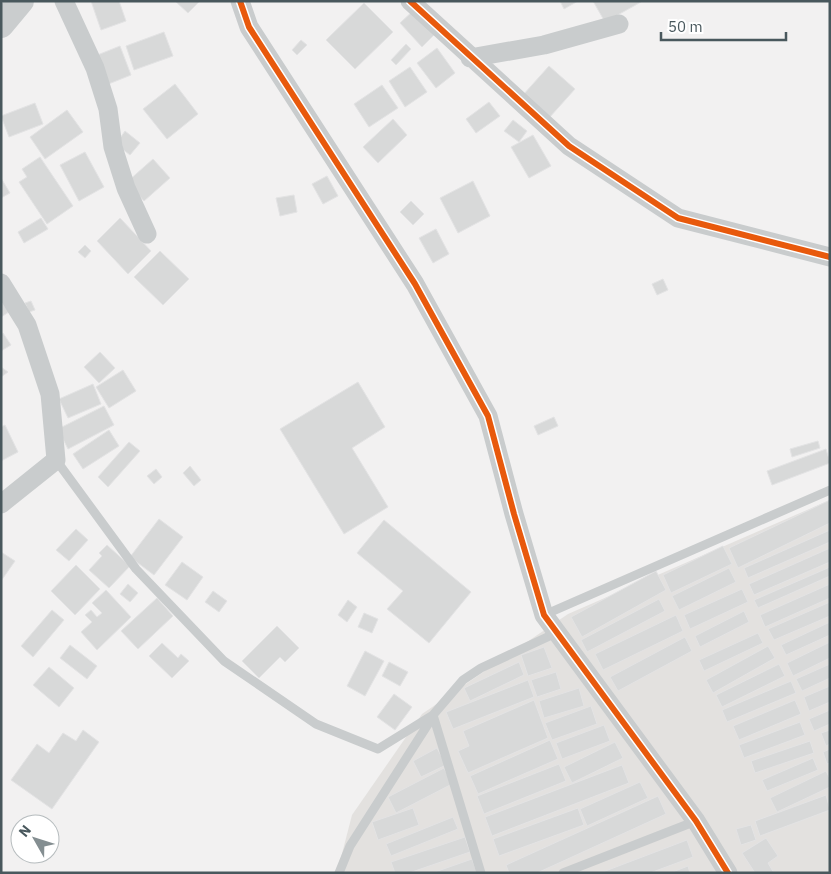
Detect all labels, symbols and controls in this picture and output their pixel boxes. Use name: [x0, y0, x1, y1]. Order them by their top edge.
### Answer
scale bar: [661, 10, 786, 42]
text: 50 m: [668, 17, 703, 36]
north arrow: [10, 814, 60, 864]
text: N: [15, 821, 35, 840]

